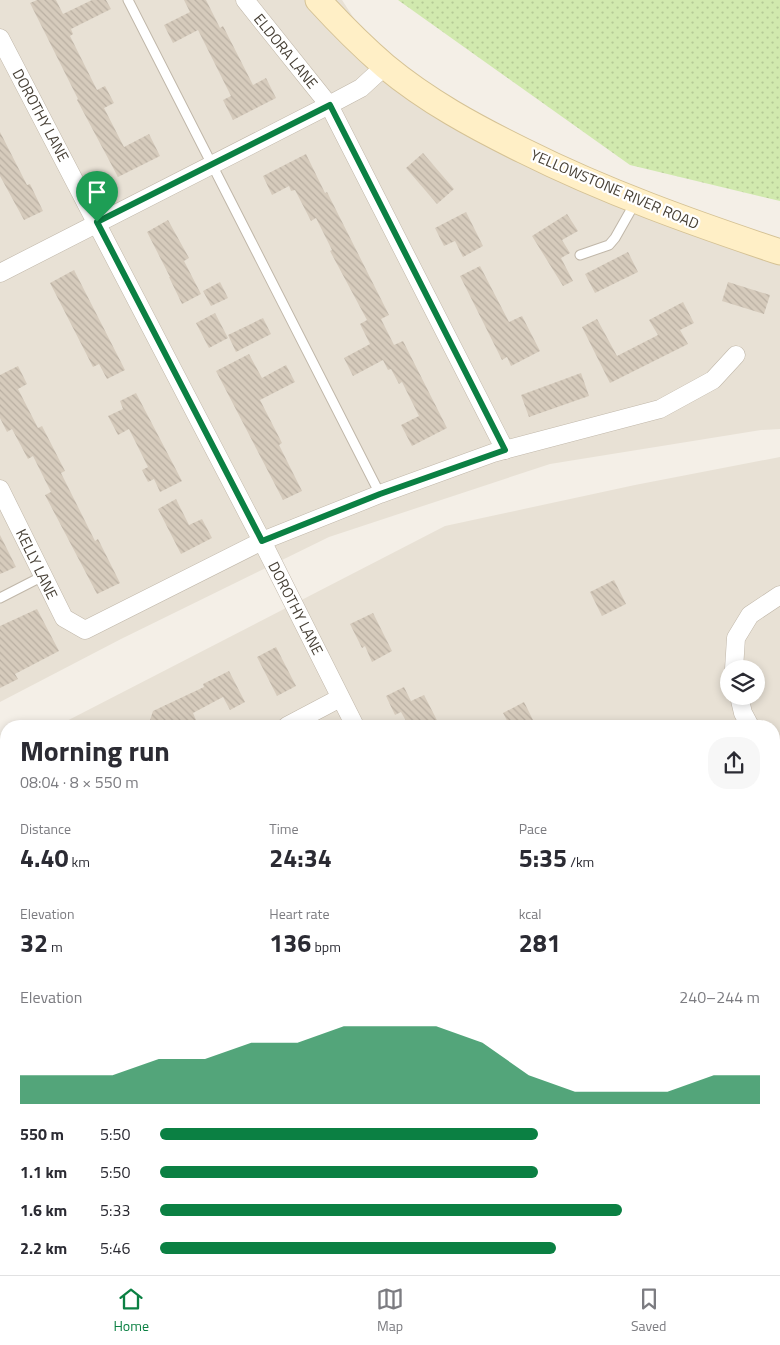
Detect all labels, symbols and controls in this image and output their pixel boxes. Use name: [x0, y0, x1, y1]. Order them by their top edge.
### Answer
street label: ELDORA LANE: [248, 8, 324, 94]
street label: DOROTHY LANE: [7, 64, 75, 166]
street label: YELLOWSTONE RIVER ROAD: [527, 143, 703, 235]
pin: [76, 171, 118, 222]
icon: arrive: [83, 178, 111, 206]
street label: KELLY LANE: [10, 525, 64, 603]
street label: DOROTHY LANE: [263, 557, 329, 659]
map controls: [720, 660, 765, 705]
button: layers: [720, 660, 765, 705]
text: Morning run: [20, 729, 170, 772]
button: share: [708, 737, 760, 789]
text: 08:04 · 8 × 550 m: [20, 770, 139, 794]
text: Distance: [20, 818, 71, 839]
text: Time: [269, 818, 299, 839]
text: Pace: [519, 818, 547, 839]
text: 4.40: [20, 839, 68, 877]
text: 24:34: [269, 839, 332, 877]
text: 5:35: [519, 839, 567, 877]
text: km: [68, 851, 90, 872]
text: /km: [567, 851, 594, 872]
text: Elevation: [20, 903, 74, 924]
text: Heart rate: [269, 903, 329, 924]
text: kcal: [519, 903, 542, 924]
text: 32: [20, 924, 48, 962]
text: 136: [269, 924, 311, 962]
text: 281: [519, 924, 561, 962]
text: m: [48, 936, 63, 957]
text: bpm: [311, 936, 341, 957]
text: Elevation: [20, 985, 82, 1009]
text: 240–244 m: [679, 985, 760, 1009]
text: 550 m: [20, 1122, 64, 1146]
text: 5:50: [100, 1122, 130, 1146]
text: 1.1 km: [20, 1160, 67, 1184]
text: 5:50: [100, 1160, 130, 1184]
text: 1.6 km: [20, 1198, 67, 1222]
text: 5:33: [100, 1198, 130, 1222]
text: 2.2 km: [20, 1236, 67, 1260]
text: 5:46: [100, 1236, 130, 1260]
tab: Home: [113, 1285, 149, 1336]
tab: Map: [376, 1285, 404, 1336]
tab: Saved: [631, 1285, 667, 1336]

